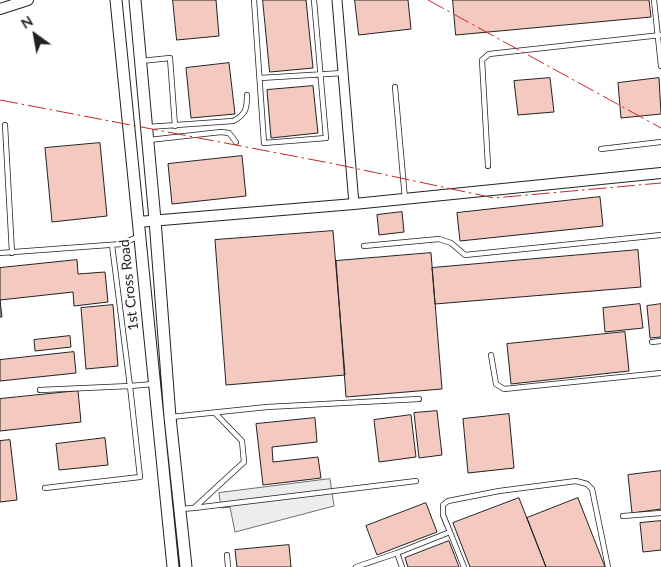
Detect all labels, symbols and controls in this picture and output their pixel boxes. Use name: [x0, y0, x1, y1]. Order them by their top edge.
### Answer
north arrow: [10, 10, 60, 60]
text: N: [18, 12, 36, 32]
street label: 1st Cross Road: [116, 239, 142, 331]

